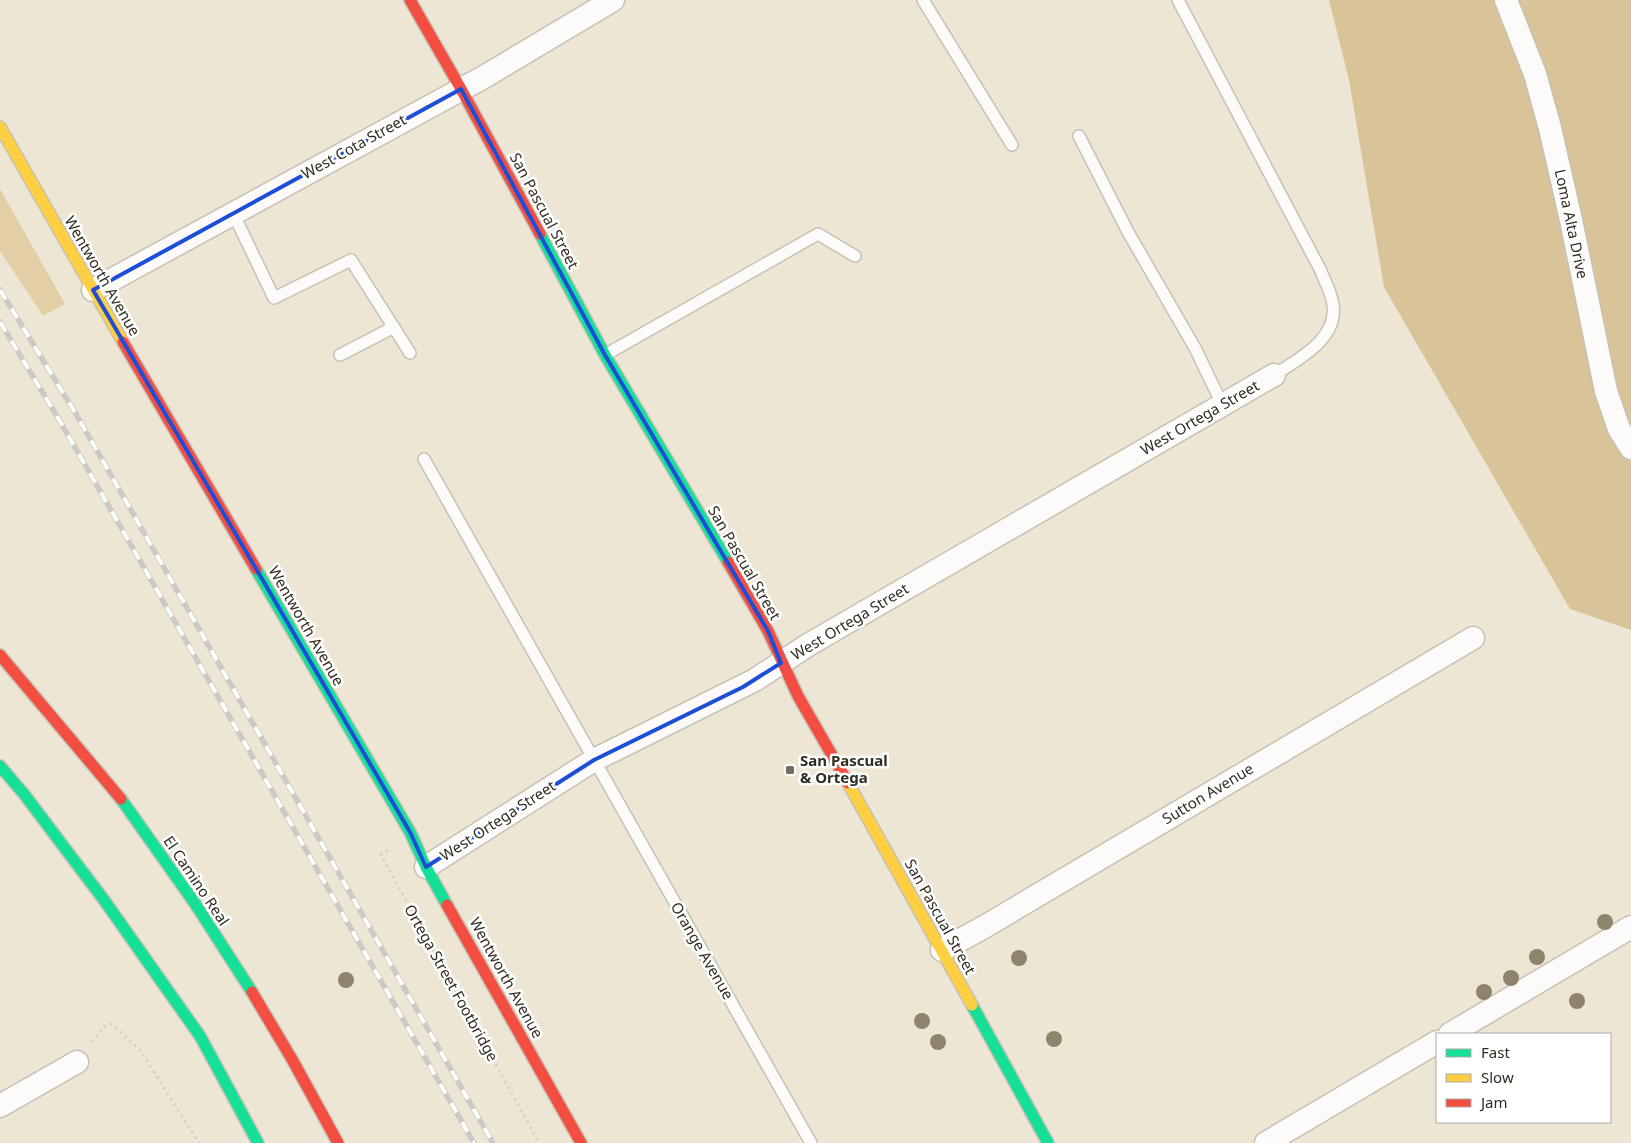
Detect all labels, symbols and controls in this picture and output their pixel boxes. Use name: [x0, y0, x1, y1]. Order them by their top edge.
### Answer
street label: West Cota Street: [298, 109, 410, 183]
street label: San Pascual Street: [506, 149, 584, 273]
street label: Loma Alta Drive: [1551, 167, 1593, 280]
street label: Wentworth Avenue: [60, 212, 145, 339]
street label: West Ortega Street: [1137, 375, 1263, 459]
street label: San Pascual Street: [704, 502, 786, 624]
street label: Wentworth Avenue: [264, 562, 349, 689]
street label: West Ortega Street: [787, 578, 912, 664]
place label: San Pascual & Ortega: [800, 750, 888, 787]
street label: Sutton Avenue: [1158, 758, 1257, 828]
marker: San Pascual & Ortega: [784, 764, 796, 776]
street label: West Ortega Street: [436, 775, 560, 865]
street label: El Camino Real: [159, 832, 234, 929]
street label: San Pascual Street: [901, 855, 981, 978]
street label: Orange Avenue: [667, 898, 739, 1003]
street label: Ortega Street Footbridge: [400, 900, 503, 1065]
street label: Wentworth Avenue: [465, 914, 548, 1041]
legend: [1436, 1033, 1611, 1123]
text: Fast: [1481, 1042, 1510, 1062]
text: Slow: [1481, 1067, 1514, 1087]
text: Jam: [1479, 1092, 1508, 1112]

